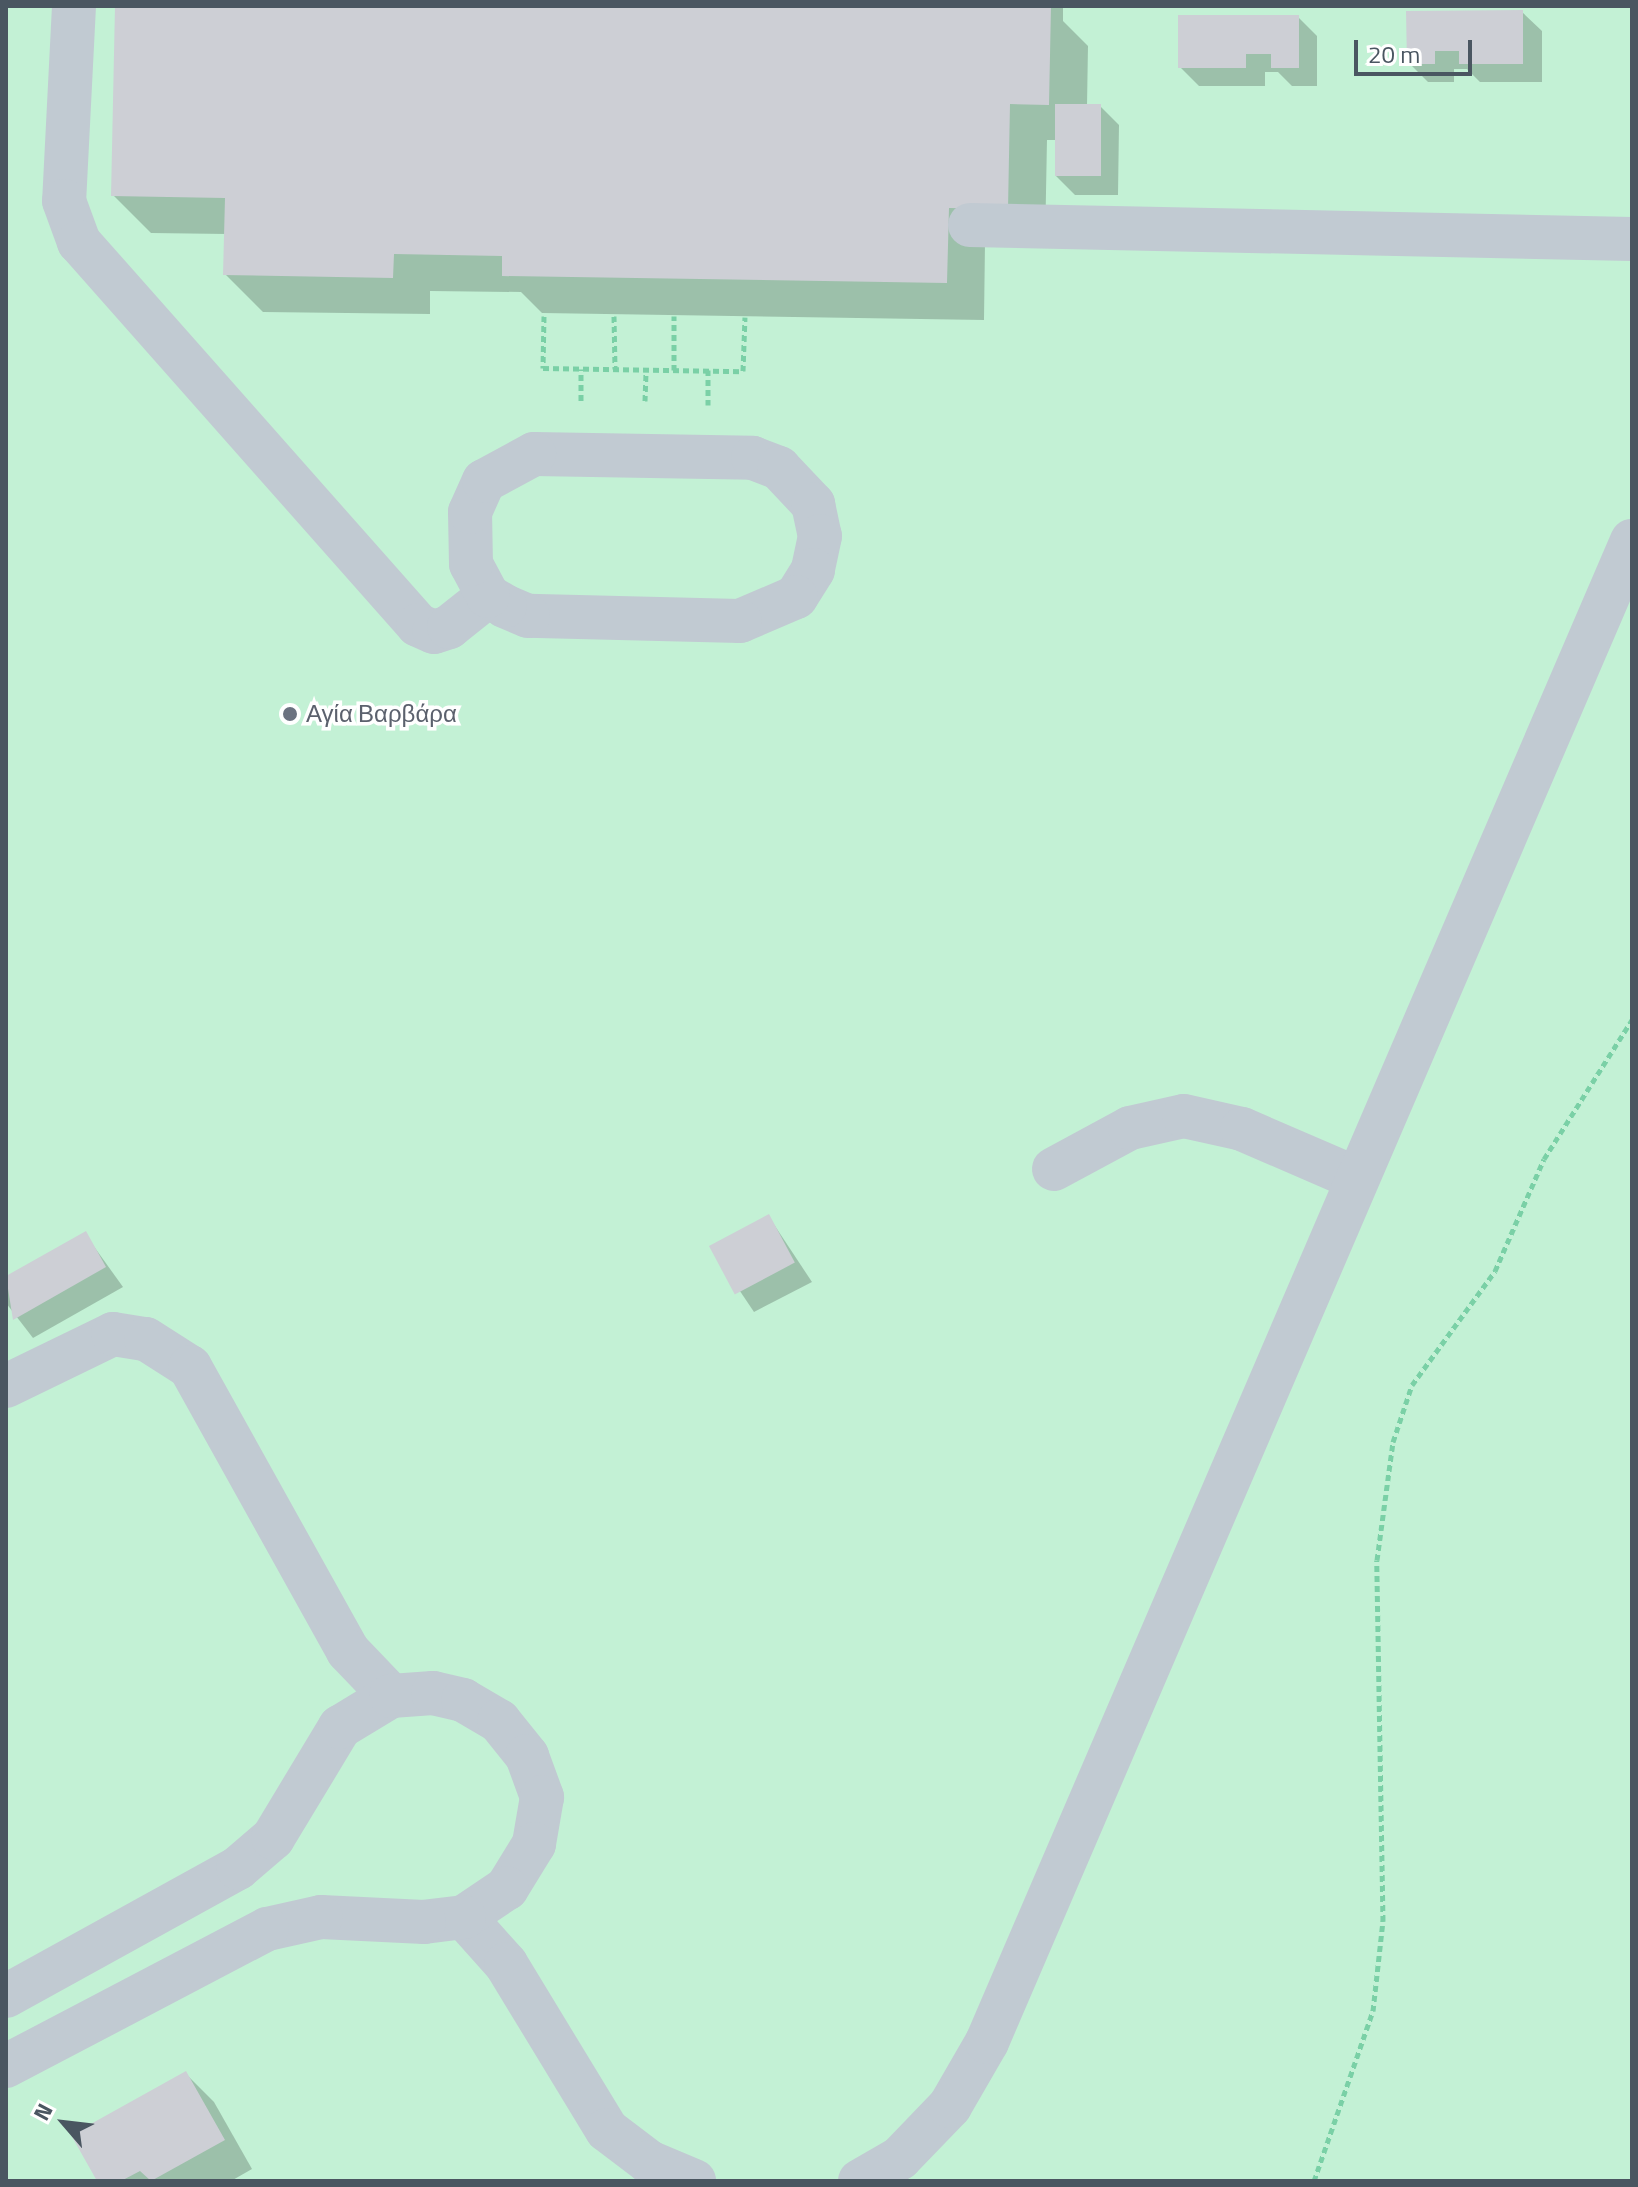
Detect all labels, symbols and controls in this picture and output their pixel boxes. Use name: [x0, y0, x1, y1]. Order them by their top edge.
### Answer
scale bar: [1358, 24, 1476, 74]
text: 20 m: [1368, 36, 1420, 72]
place label: Αγία Βαρβάρα: [306, 700, 457, 728]
marker: Αγία Βαρβάρα: [281, 705, 299, 723]
north arrow: [24, 2083, 104, 2163]
text: N: [24, 2097, 61, 2126]

